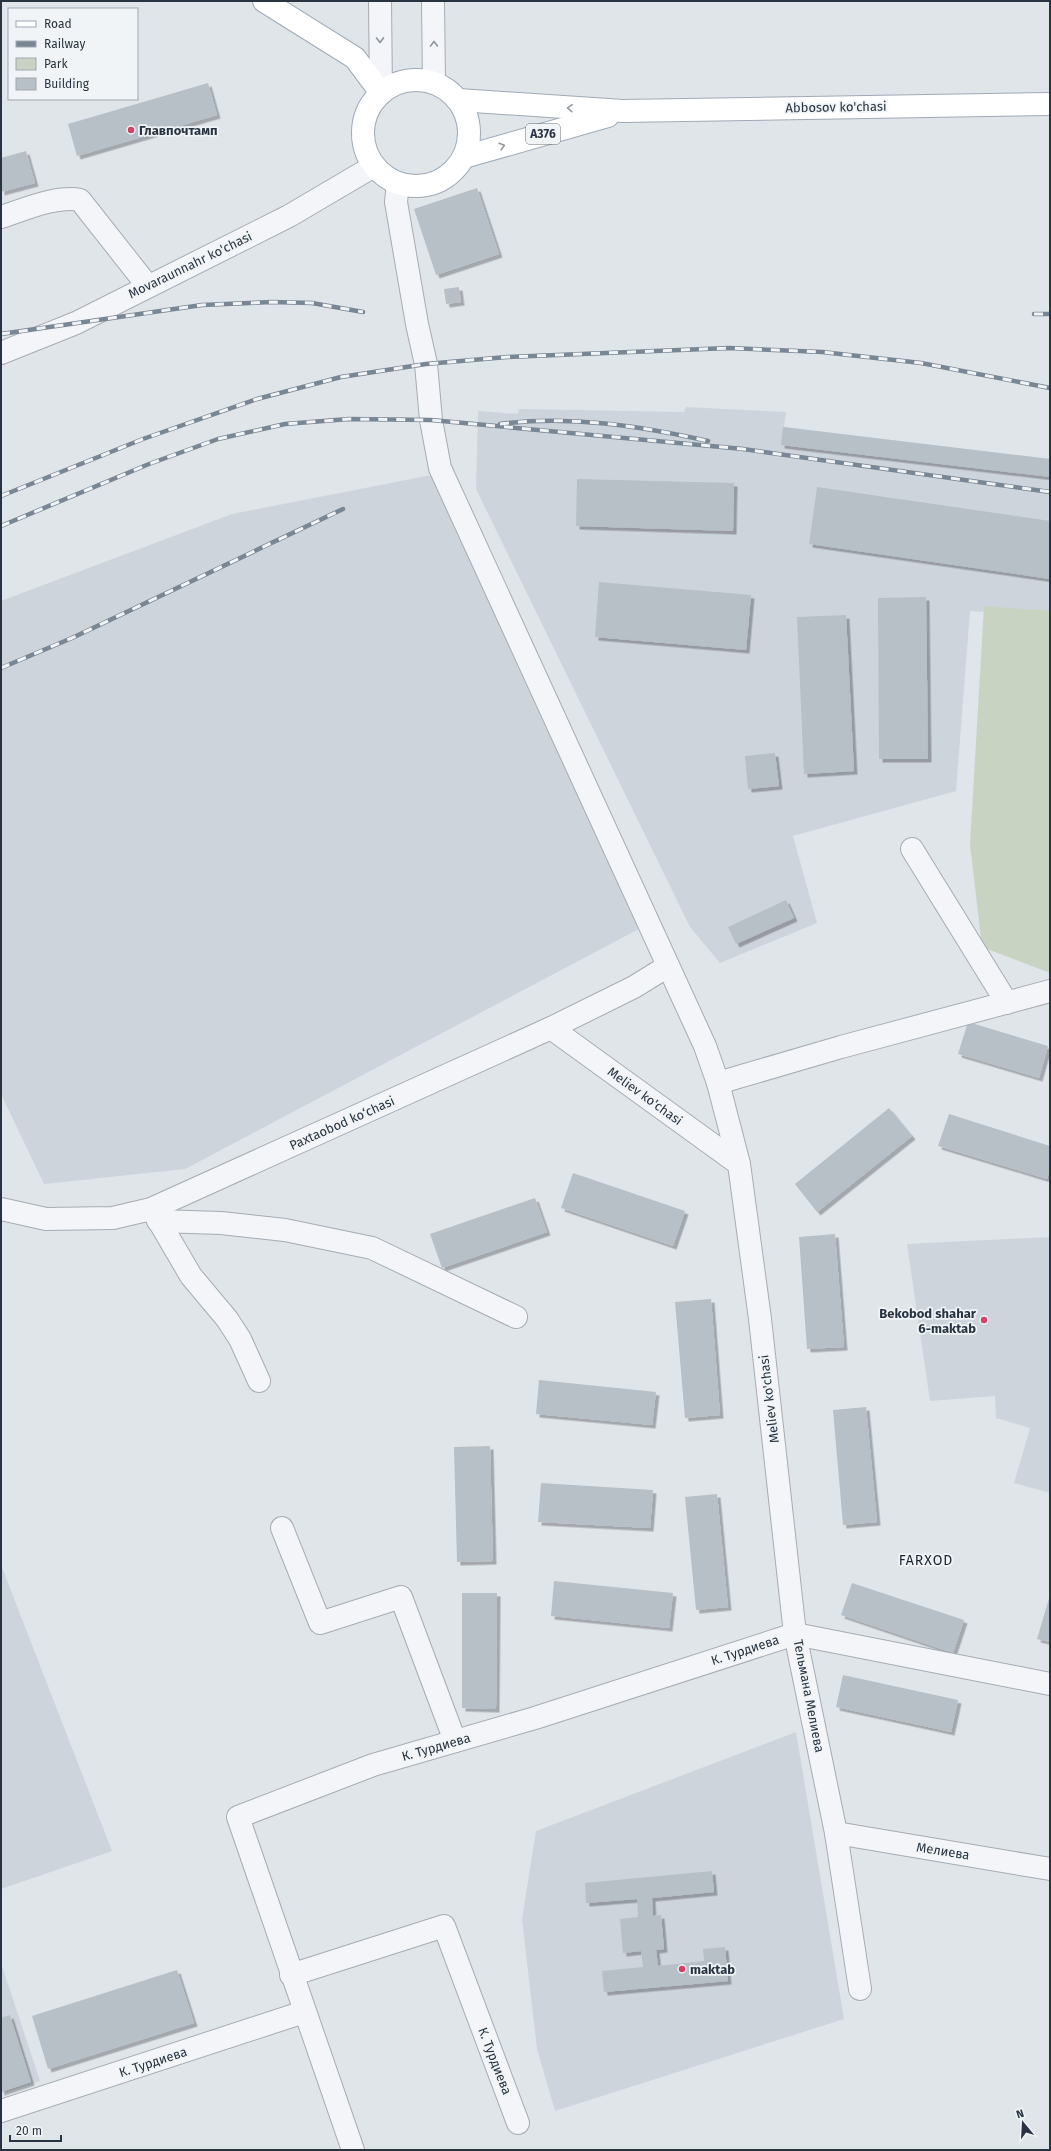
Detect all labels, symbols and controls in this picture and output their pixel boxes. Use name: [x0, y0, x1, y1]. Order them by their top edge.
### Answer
legend: [8, 8, 138, 100]
text: Road: [44, 17, 72, 31]
text: Railway: [44, 37, 85, 51]
one-way arrow: [376, 37, 384, 43]
one-way arrow: [430, 41, 438, 47]
text: Park: [44, 57, 68, 71]
text: Building: [44, 77, 90, 91]
street label: Abbosov ko'chasi: [785, 99, 887, 115]
one-way arrow: [567, 103, 573, 112]
place label: Главпочтамп: [139, 123, 218, 138]
road number: A376: [526, 124, 560, 144]
marker: Главпочтамп: [126, 125, 136, 135]
one-way arrow: [498, 142, 505, 151]
street label: Movaraunnahr ko'chasi: [126, 229, 254, 301]
street label: Meliev ko'chasi: [605, 1064, 685, 1128]
street label: Paxtaobod ko‘chasi: [287, 1093, 397, 1153]
place label: Bekobod shahar 6-maktab: [879, 1306, 977, 1336]
marker: Bekobod shahar 6-maktab: [979, 1315, 989, 1325]
street label: Meliev ko'chasi: [756, 1354, 782, 1444]
district label: FARXOD: [899, 1552, 953, 1569]
street label: К. Турдиева: [709, 1632, 781, 1668]
street label: Тельмана Мелиева: [791, 1638, 827, 1754]
street label: К. Турдиева: [400, 1730, 472, 1764]
street label: Мелиева: [915, 1839, 971, 1863]
place label: maktab: [690, 1962, 735, 1977]
marker: maktab: [677, 1964, 687, 1974]
street label: К. Турдиева: [475, 2025, 515, 2097]
street label: К. Турдиева: [117, 2044, 189, 2080]
north arrow: [1003, 2103, 1043, 2143]
text: N: [1015, 2107, 1026, 2121]
scale bar: [10, 2117, 61, 2143]
text: 20 m: [16, 2124, 42, 2138]

